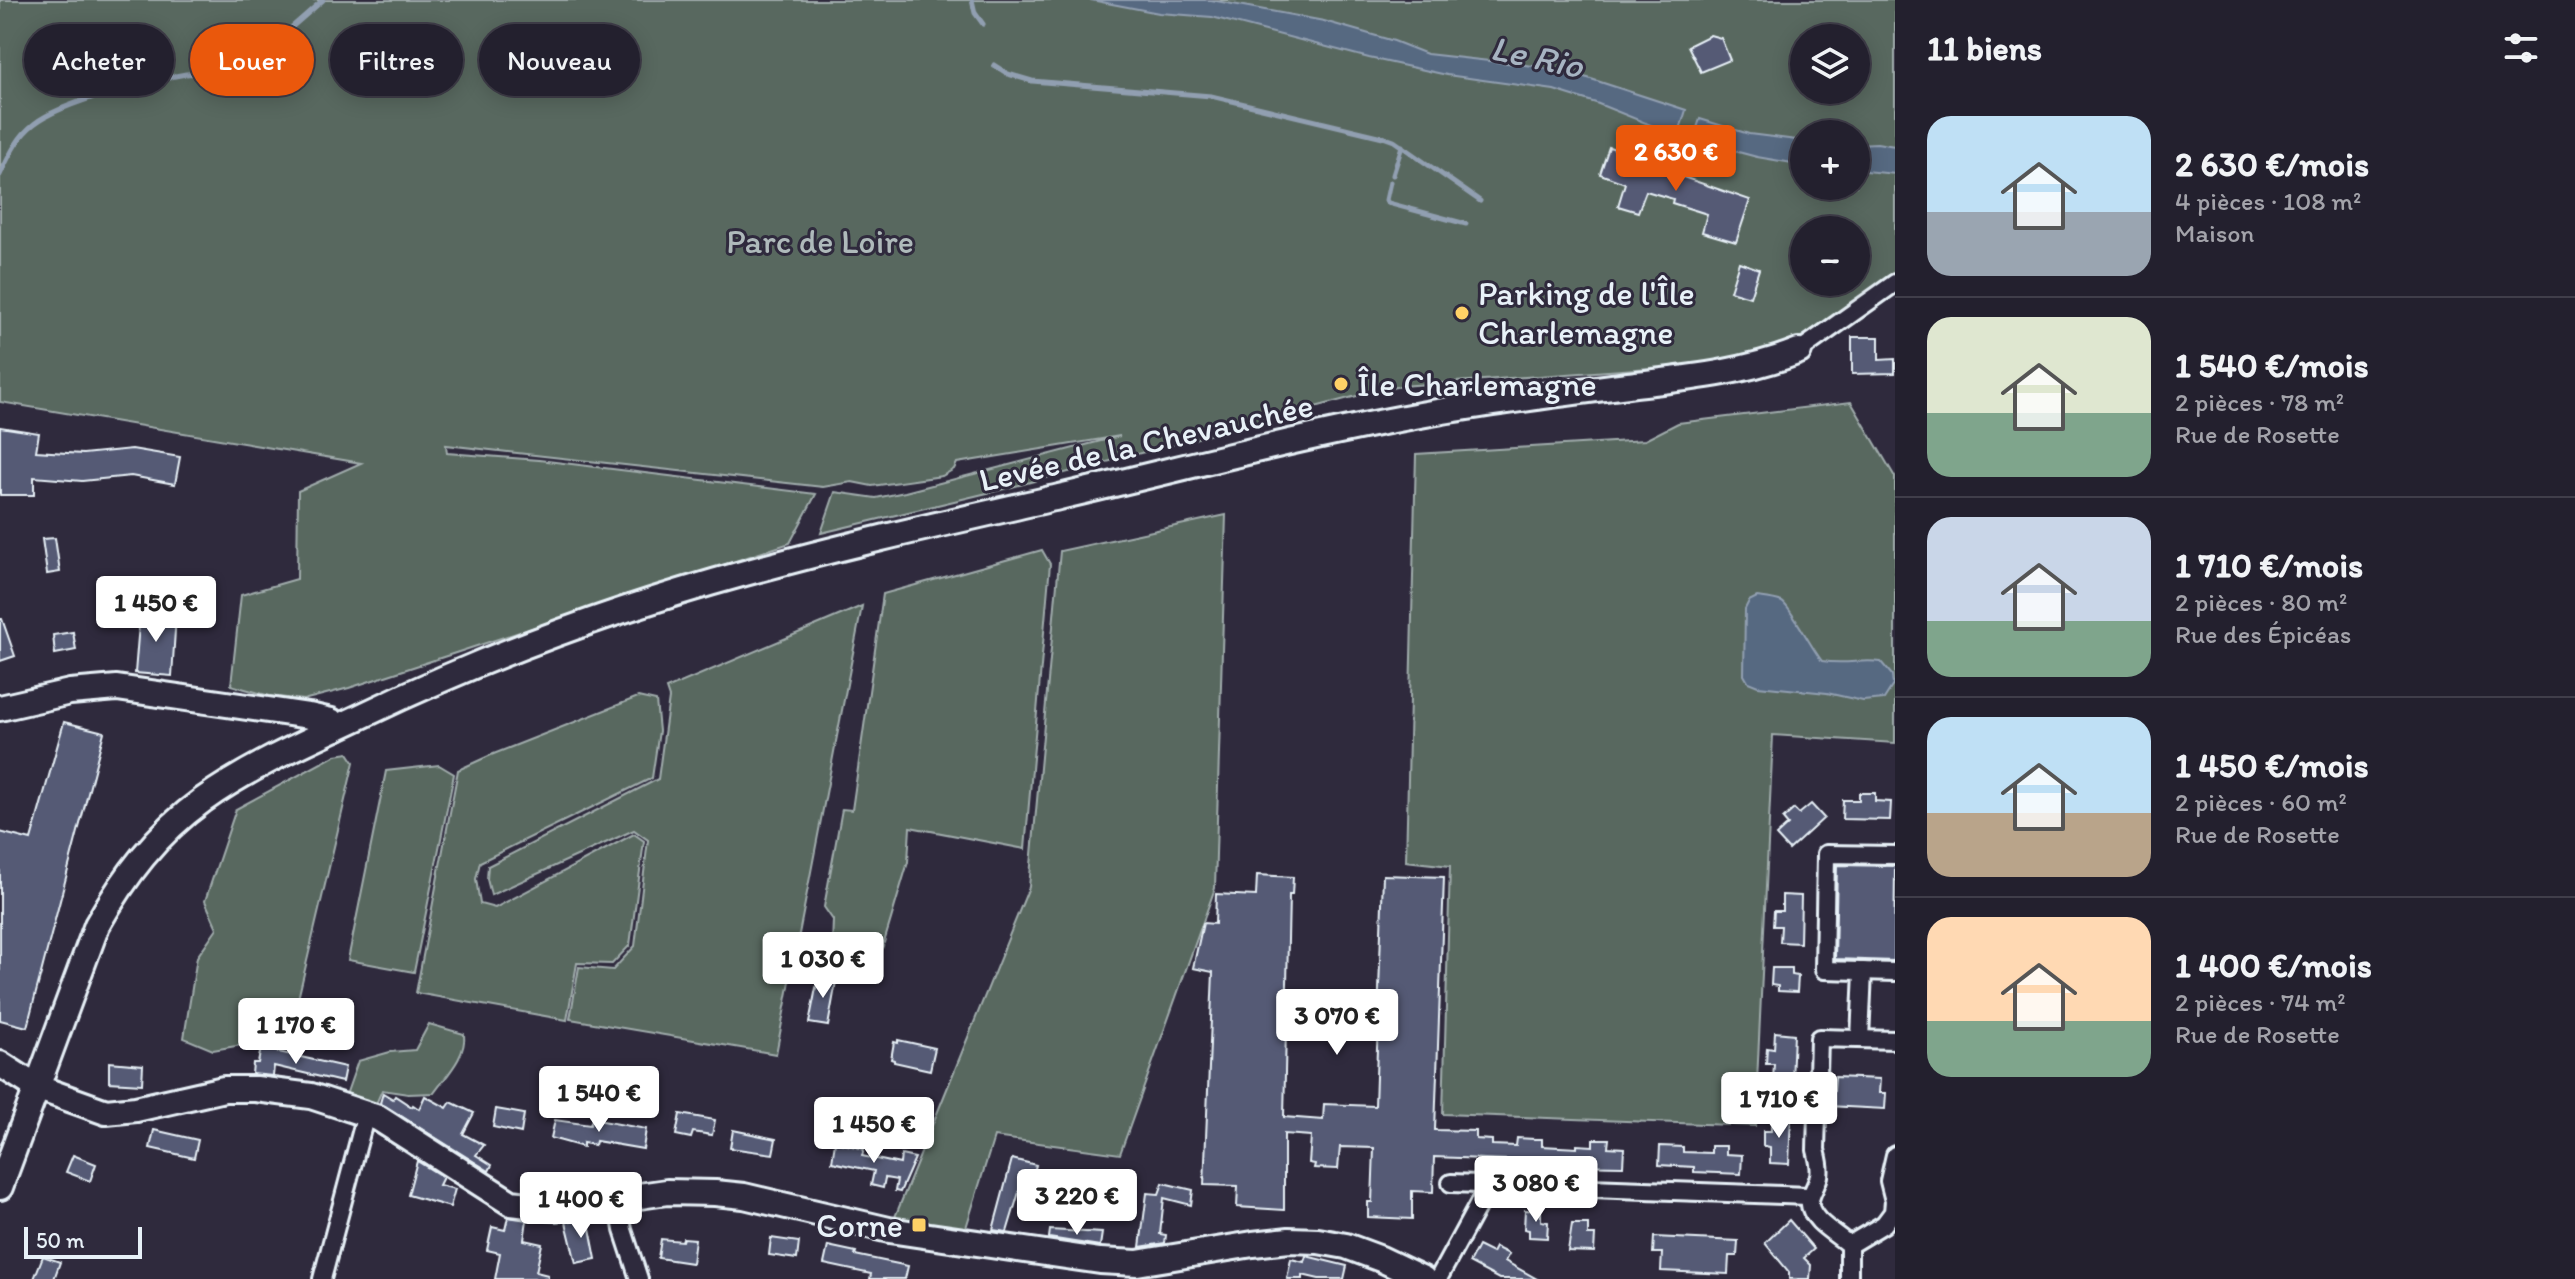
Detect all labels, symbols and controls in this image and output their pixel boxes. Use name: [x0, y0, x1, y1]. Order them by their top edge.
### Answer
chip: Acheter: [24, 24, 174, 96]
chip: Louer: [190, 24, 314, 96]
chip: Filtres: [330, 24, 463, 96]
chip: Nouveau: [479, 24, 640, 96]
map controls: [1790, 24, 1870, 296]
button: layers: [1790, 24, 1870, 104]
water label: Le Rio: [1487, 26, 1589, 88]
icon: filters: [2499, 26, 2543, 70]
text: 11 biens: [1927, 28, 2042, 69]
button: +: [1790, 120, 1870, 200]
pin: 2 630 €: [1602, 125, 1750, 193]
text: 2 630 €: [1634, 135, 1718, 167]
text: 2 630 €/mois: [2175, 144, 2369, 185]
icon: home: [1991, 148, 2087, 244]
text: 4 pièces · 108 m²: [2175, 185, 2361, 217]
button: −: [1790, 216, 1870, 296]
text: Maison: [2175, 217, 2254, 249]
park label: Parc de Loire: [726, 221, 914, 262]
place label: Parking de l'Île Charlemagne: [1478, 273, 1695, 353]
marker: Parking de l'Île Charlemagne: [1453, 304, 1471, 322]
text: 1 540 €/mois: [2175, 345, 2369, 386]
icon: home: [1991, 349, 2087, 445]
place label: Île Charlemagne: [1357, 364, 1597, 405]
marker: Île Charlemagne: [1332, 375, 1350, 393]
street label: Levée de la Chevauchée: [975, 384, 1317, 501]
text: 2 pièces · 78 m²: [2175, 386, 2344, 418]
text: Rue de Rosette: [2175, 418, 2340, 450]
text: 1 710 €/mois: [2175, 545, 2363, 586]
icon: home: [1991, 549, 2087, 645]
pin: 1 450 €: [82, 576, 230, 644]
text: 1 450 €: [114, 586, 198, 618]
text: 2 pièces · 80 m²: [2175, 586, 2347, 618]
text: Rue des Épicéas: [2175, 618, 2351, 650]
text: 1 450 €/mois: [2175, 745, 2369, 786]
icon: home: [1991, 749, 2087, 845]
text: 2 pièces · 60 m²: [2175, 786, 2347, 818]
text: Rue de Rosette: [2175, 818, 2340, 850]
pin: 1 030 €: [749, 932, 897, 1000]
text: 1 030 €: [781, 942, 865, 974]
text: 1 400 €/mois: [2175, 945, 2372, 986]
icon: home: [1991, 949, 2087, 1045]
text: 2 pièces · 74 m²: [2175, 986, 2346, 1018]
pin: 3 070 €: [1263, 989, 1411, 1057]
pin: 1 170 €: [222, 998, 370, 1066]
text: 3 070 €: [1294, 999, 1380, 1031]
text: 1 170 €: [256, 1008, 336, 1040]
text: Rue de Rosette: [2175, 1018, 2340, 1050]
pin: 1 540 €: [525, 1066, 673, 1134]
pin: 1 710 €: [1705, 1072, 1853, 1140]
text: 1 540 €: [557, 1076, 641, 1108]
text: 1 710 €: [1739, 1082, 1819, 1114]
pin: 1 450 €: [800, 1097, 948, 1165]
text: 1 450 €: [832, 1107, 916, 1139]
pin: 3 080 €: [1462, 1156, 1610, 1224]
text: 3 080 €: [1493, 1166, 1580, 1198]
pin: 3 220 €: [1003, 1169, 1151, 1237]
pin: 1 400 €: [507, 1172, 655, 1240]
text: 3 220 €: [1035, 1179, 1119, 1211]
text: 1 400 €: [538, 1182, 624, 1214]
place label: Corne: [816, 1205, 903, 1246]
marker: Corne: [910, 1216, 928, 1234]
scale bar: [24, 1223, 142, 1259]
text: 50 m: [36, 1227, 85, 1254]

